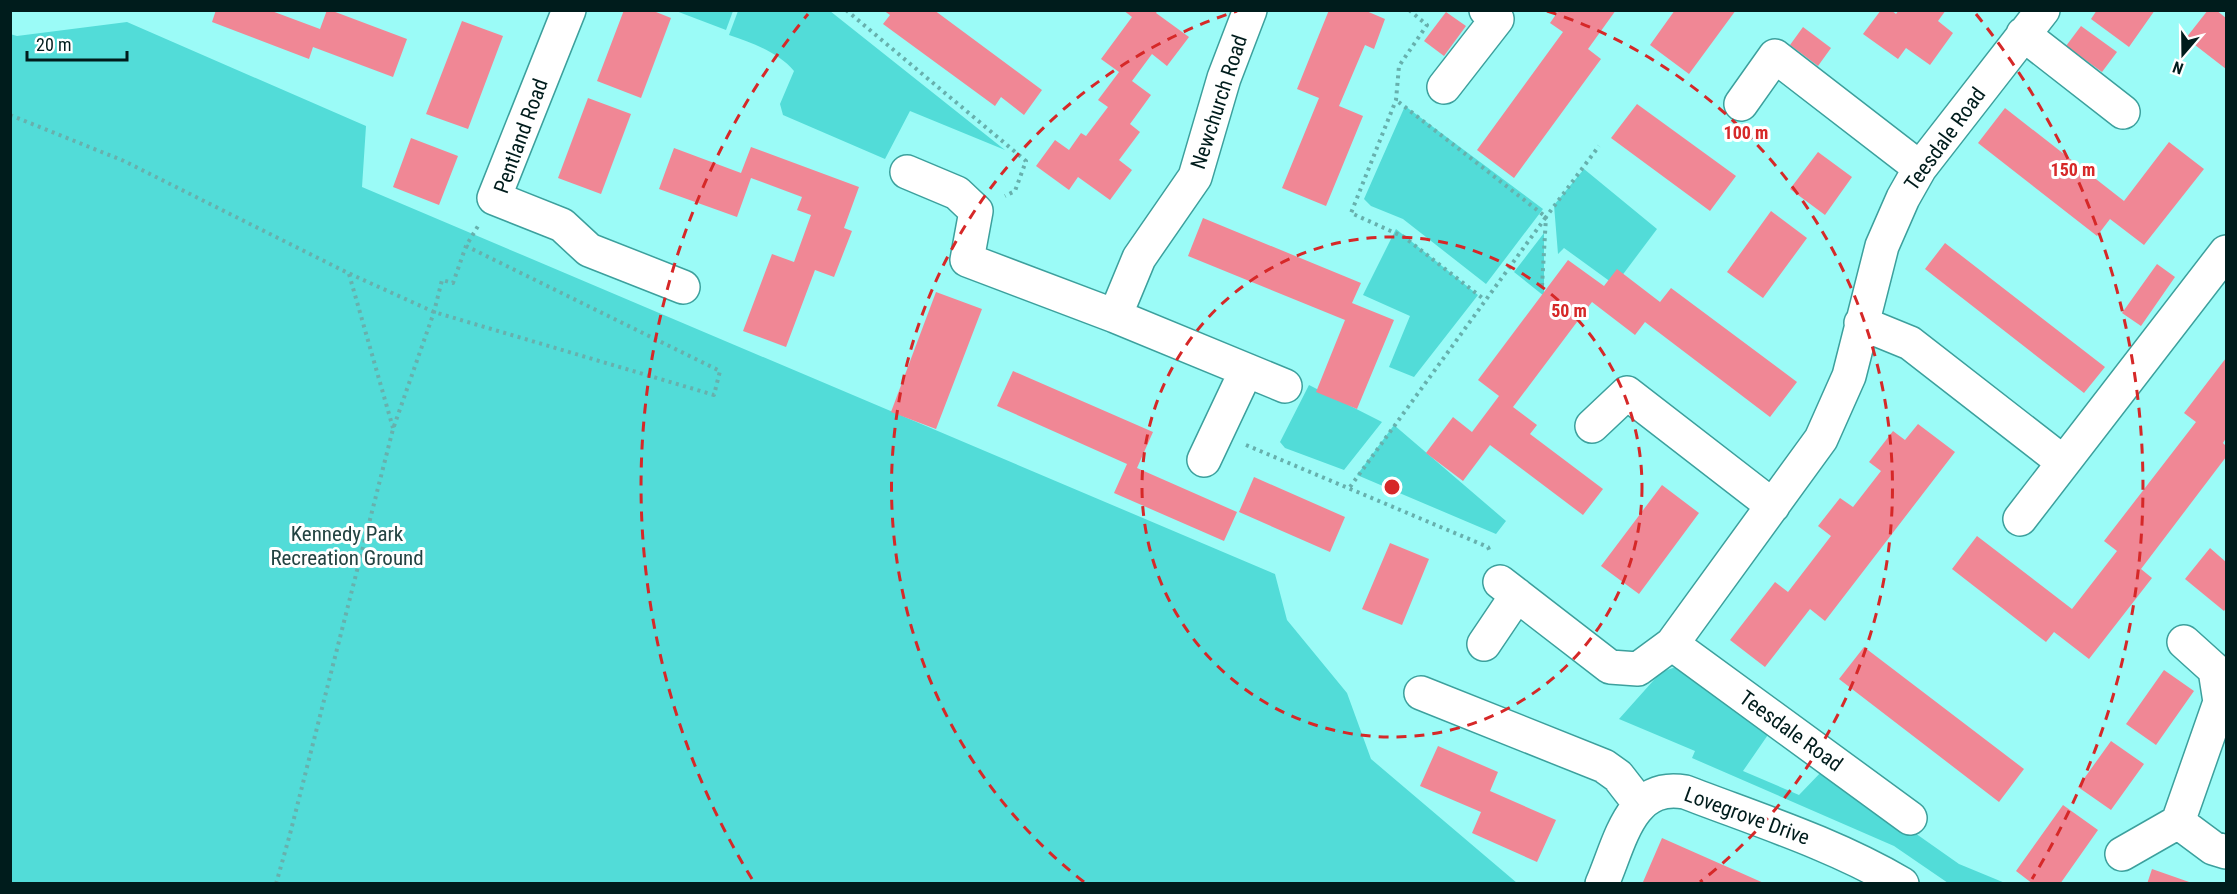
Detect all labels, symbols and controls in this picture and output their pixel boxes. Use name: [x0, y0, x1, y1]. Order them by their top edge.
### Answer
scale bar: [27, 24, 128, 62]
north arrow: [2153, 24, 2213, 84]
street label: Newchurch Road: [1186, 32, 1252, 172]
text: 20 m: [36, 34, 71, 55]
text: N: [2170, 57, 2186, 78]
street label: Pentland Road: [489, 75, 553, 197]
street label: Teesdale Road: [1900, 83, 1990, 195]
text: 100 m: [1724, 122, 1768, 143]
text: 150 m: [2051, 159, 2095, 180]
text: 50 m: [1551, 300, 1587, 321]
centre of rings: [1382, 477, 1402, 497]
park label: Kennedy Park Recreation Ground: [270, 522, 424, 570]
street label: Teesdale Road: [1735, 686, 1847, 776]
street label: Lovegrove Drive: [1681, 782, 1813, 850]

